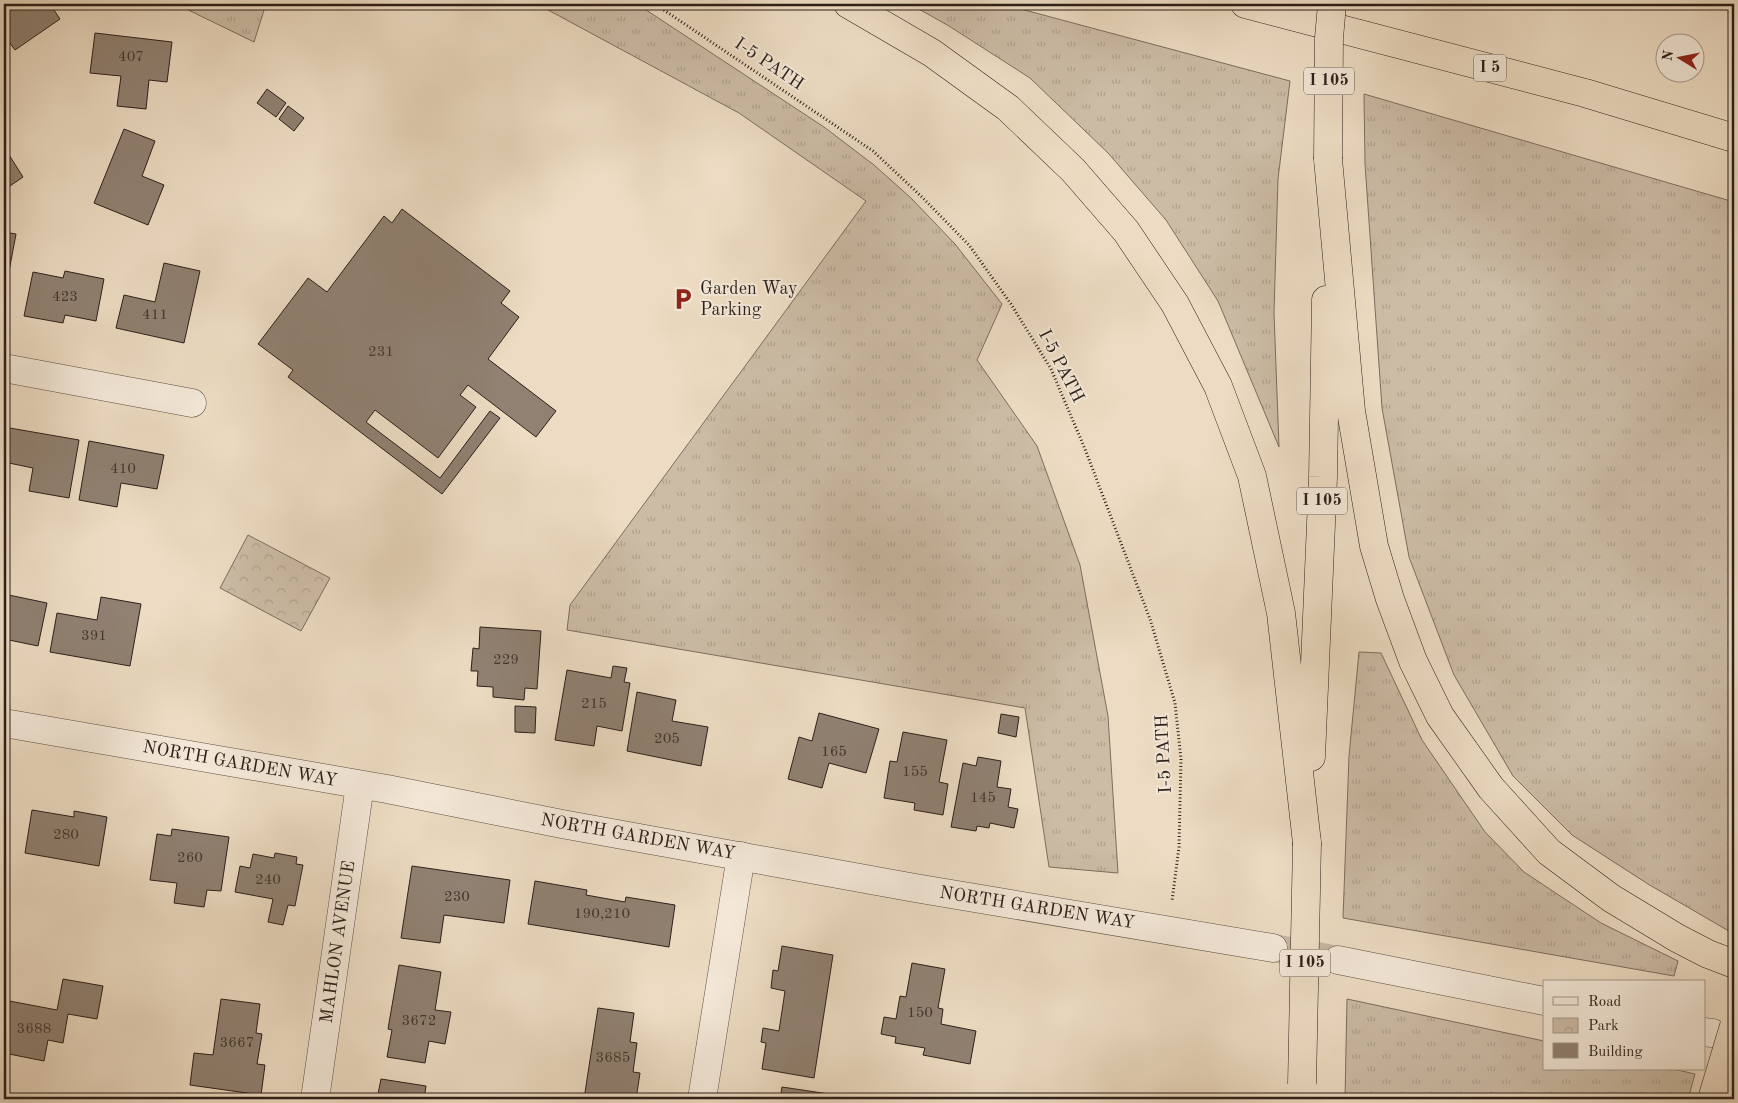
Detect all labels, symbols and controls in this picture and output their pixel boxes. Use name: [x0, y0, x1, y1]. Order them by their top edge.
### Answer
north arrow: [1656, 32, 1706, 82]
street label: I-5 PATH: [731, 34, 807, 94]
text: N: [1660, 49, 1676, 62]
house number: 407: [118, 50, 144, 65]
road number: I 5: [1474, 54, 1506, 82]
road number: I 105: [1304, 68, 1354, 94]
place label: Garden Way Parking: [700, 280, 798, 319]
parking icon: Garden Way Parking: [670, 286, 696, 312]
house number: 423: [52, 290, 78, 305]
house number: 411: [142, 308, 168, 323]
street label: I-5 PATH: [1035, 327, 1087, 405]
house number: 231: [368, 345, 394, 360]
house number: 410: [110, 462, 136, 477]
road number: I 105: [1297, 488, 1347, 514]
house number: 391: [81, 629, 107, 644]
house number: 229: [493, 653, 519, 668]
house number: 215: [581, 697, 607, 712]
street label: I-5 PATH: [1153, 714, 1175, 794]
house number: 205: [654, 732, 680, 747]
street label: NORTH GARDEN WAY: [141, 738, 339, 790]
house number: 165: [821, 745, 847, 760]
house number: 155: [902, 765, 928, 780]
house number: 145: [970, 791, 996, 806]
street label: NORTH GARDEN WAY: [539, 811, 737, 863]
house number: 280: [53, 828, 79, 843]
house number: 260: [177, 851, 203, 866]
street label: MAHLON AVENUE: [318, 860, 358, 1024]
house number: 240: [255, 873, 281, 888]
street label: NORTH GARDEN WAY: [938, 884, 1136, 932]
house number: 230: [444, 890, 470, 905]
house number: 190,210: [574, 907, 630, 922]
road number: I 105: [1280, 950, 1330, 976]
legend: [1543, 980, 1706, 1070]
text: Road: [1588, 995, 1622, 1010]
house number: 150: [907, 1006, 933, 1021]
house number: 3672: [402, 1014, 436, 1029]
text: Park: [1588, 1019, 1619, 1034]
house number: 3688: [17, 1022, 51, 1037]
house number: 3667: [220, 1036, 254, 1051]
text: Building: [1588, 1045, 1643, 1060]
house number: 3685: [596, 1051, 630, 1066]

